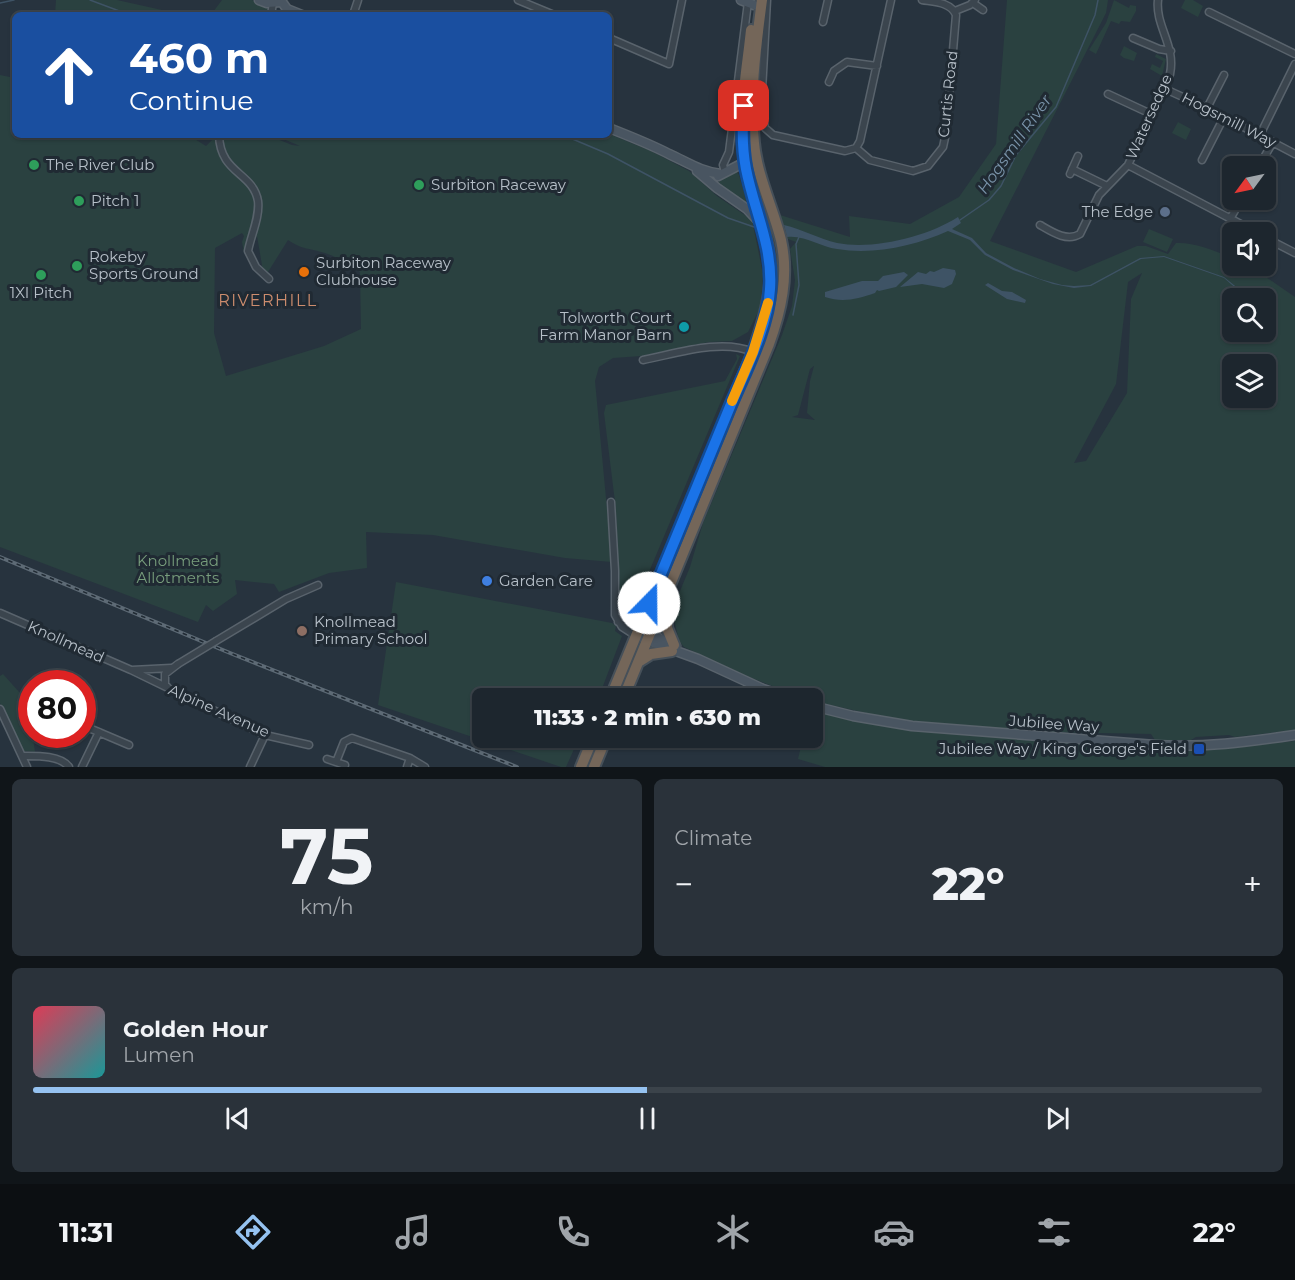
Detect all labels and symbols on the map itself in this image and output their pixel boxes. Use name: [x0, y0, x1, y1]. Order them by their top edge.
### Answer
street label: Curtis Road: [933, 50, 962, 138]
street label: Watersedge: [1121, 71, 1176, 162]
pin: [718, 80, 769, 131]
street label: Hogsmill Way: [1179, 88, 1280, 152]
water label: Hogsmill River: [973, 91, 1056, 197]
place label: The River Club: [46, 155, 154, 174]
north arrow: [1222, 156, 1276, 210]
marker: The River Club: [27, 158, 41, 172]
place label: Surbiton Raceway: [431, 175, 567, 194]
marker: Surbiton Raceway: [412, 178, 426, 192]
place label: Pitch 1: [91, 191, 139, 210]
marker: Pitch 1: [72, 194, 86, 208]
place label: The Edge: [1082, 202, 1153, 221]
marker: The Edge: [1158, 205, 1172, 219]
place label: Rokeby Sports Ground: [89, 247, 199, 283]
place label: Surbiton Raceway Clubhouse: [316, 253, 452, 289]
marker: Rokeby Sports Ground: [70, 259, 84, 273]
marker: Surbiton Raceway Clubhouse: [297, 265, 311, 279]
marker: 1XI Pitch: [34, 268, 48, 282]
place label: 1XI Pitch: [10, 283, 72, 302]
district label: RIVERHILL: [218, 291, 318, 310]
place label: Tolworth Court Farm Manor Barn: [539, 308, 672, 344]
marker: Tolworth Court Farm Manor Barn: [677, 320, 691, 334]
park label: Knollmead Allotments: [137, 551, 219, 587]
place label: Garden Care: [499, 571, 593, 590]
position arrow: [617, 571, 681, 635]
marker: Garden Care: [480, 574, 494, 588]
place label: Knollmead Primary School: [314, 612, 428, 648]
street label: Knollmead: [25, 616, 107, 667]
marker: Knollmead Primary School: [295, 624, 309, 638]
speed limit sign: 80: [18, 670, 96, 748]
street label: Alpine Avenue: [166, 680, 273, 741]
street label: Jubilee Way: [1007, 711, 1101, 736]
place label: Jubilee Way / King George's Field: [938, 739, 1187, 758]
marker: Jubilee Way / King George's Field: [1192, 742, 1206, 756]

